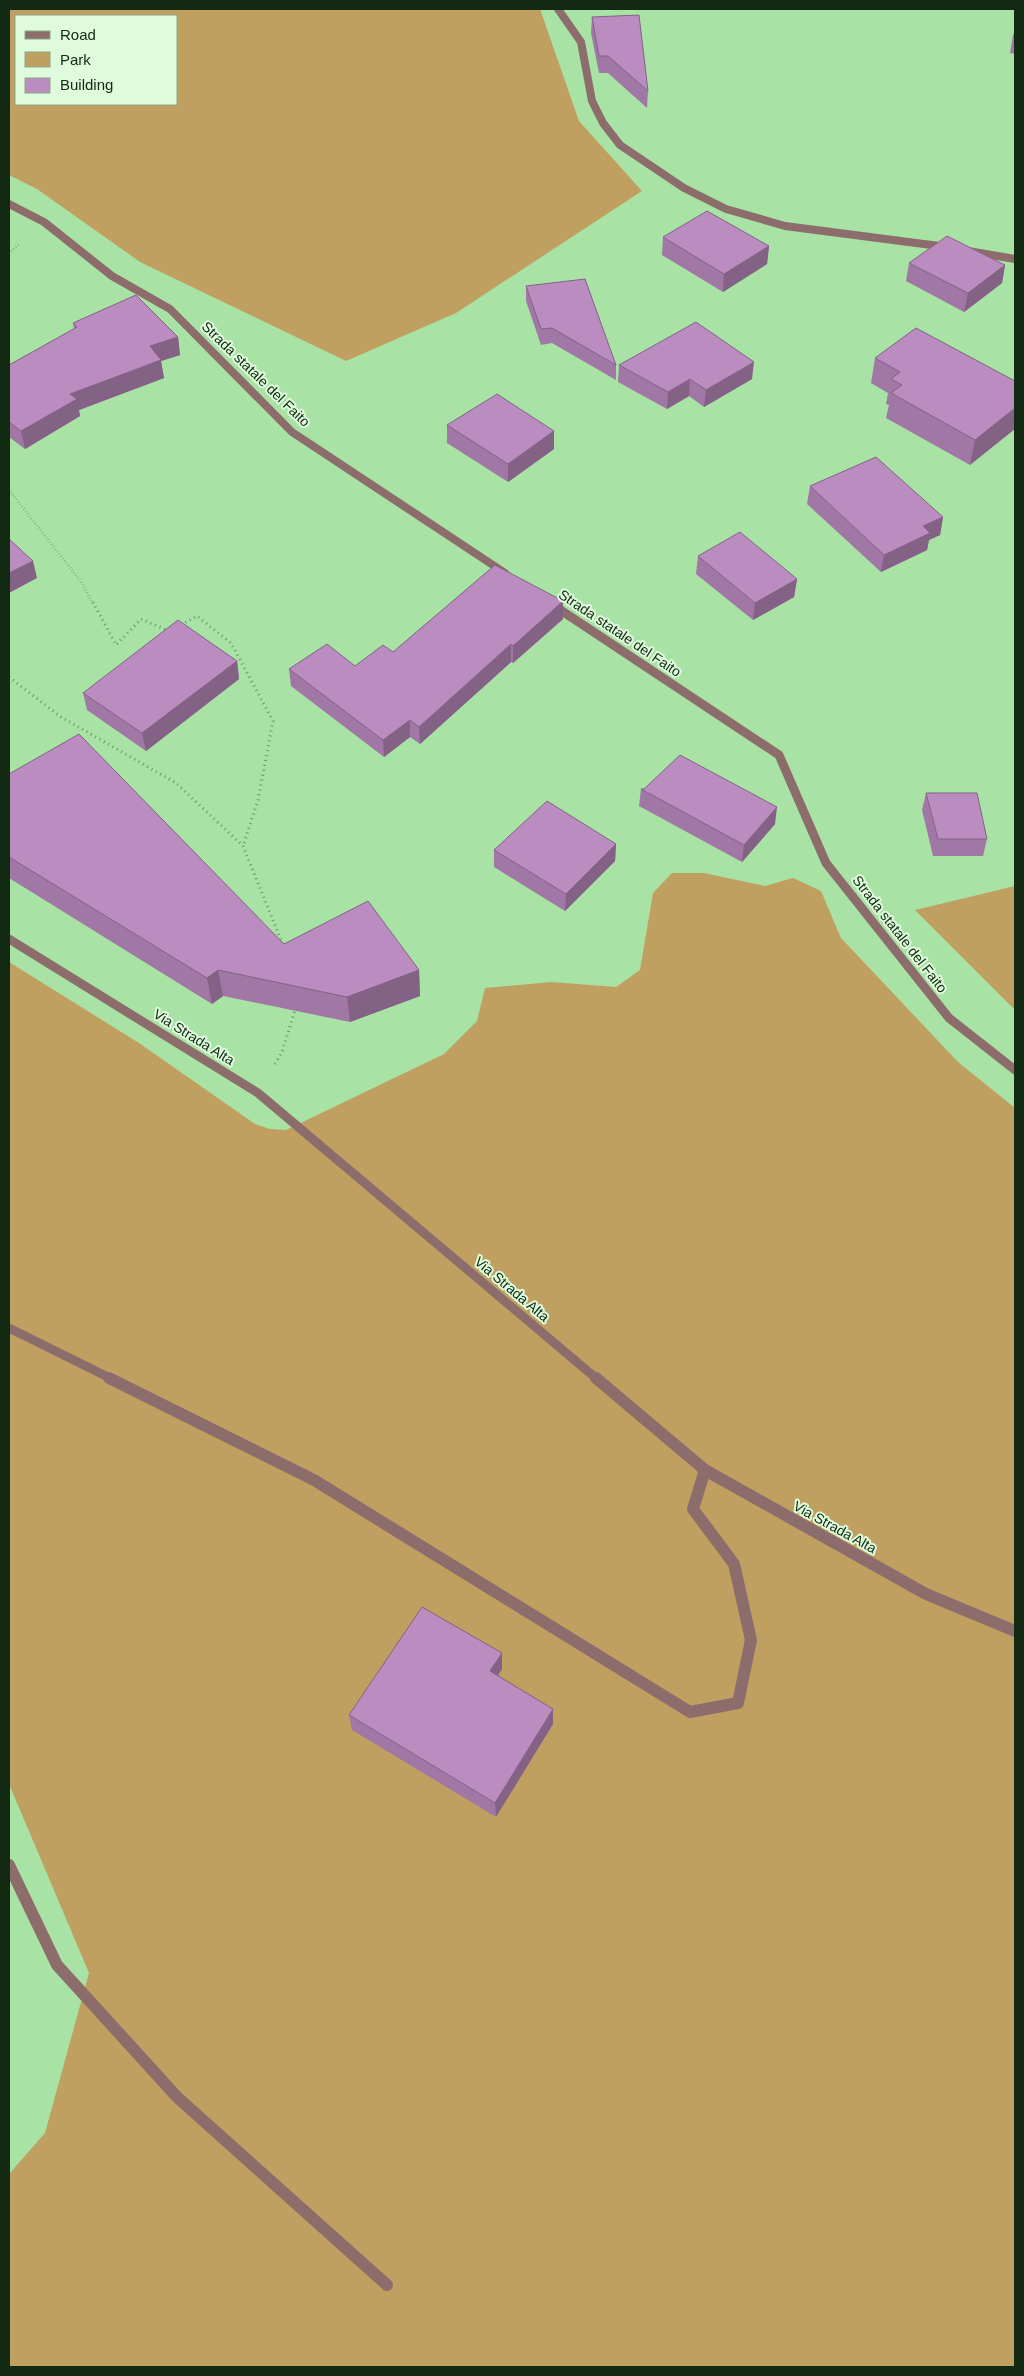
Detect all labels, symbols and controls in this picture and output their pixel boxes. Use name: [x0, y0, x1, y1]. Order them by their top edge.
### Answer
legend: [15, 15, 178, 105]
text: Road: [60, 26, 96, 43]
text: Park: [60, 51, 91, 68]
text: Building: [60, 76, 113, 93]
street label: Strada statale del Faito: [199, 318, 313, 430]
street label: Strada statale del Faito: [556, 586, 684, 680]
street label: Strada statale del Faito: [849, 872, 951, 996]
street label: Via Strada Alta: [151, 1006, 238, 1068]
street label: Via Strada Alta: [471, 1253, 553, 1325]
street label: Via Strada Alta: [791, 1498, 879, 1556]

